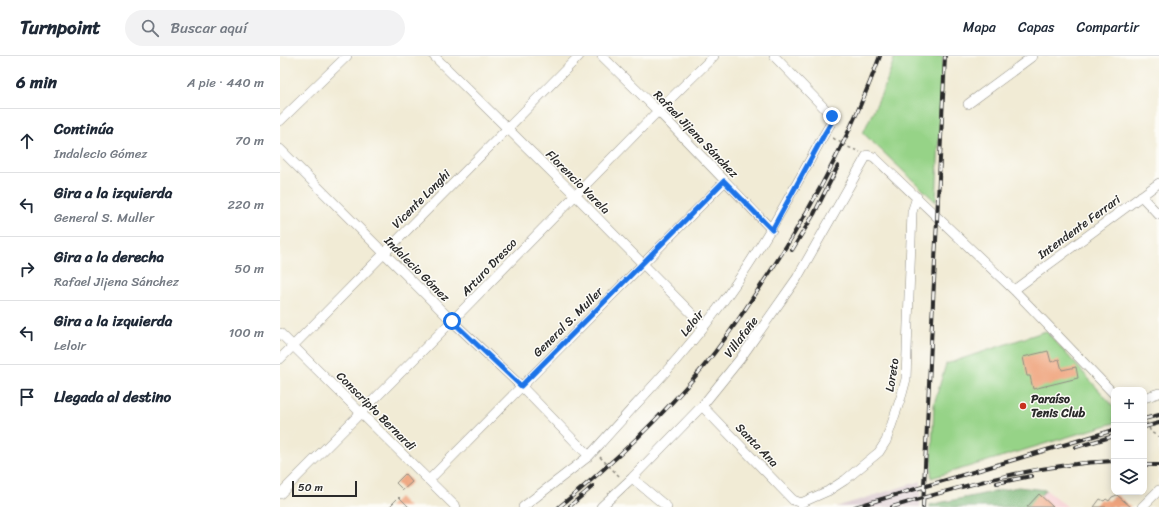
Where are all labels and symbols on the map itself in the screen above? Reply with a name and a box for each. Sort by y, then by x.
street label: Rafael Jijena Sánchez [648,85,744,183]
route end [823,107,841,125]
street label: Florencio Varela [540,144,616,220]
street label: Vicente Longhi [386,164,456,234]
street label: Intendente Ferrari [1032,189,1126,265]
street label: Indalecio Gómez [378,230,456,308]
street label: Arturo Dresco [455,233,523,302]
street label: General S. Muller [527,281,609,363]
street label: Leloir [674,304,710,341]
route start [443,312,461,330]
street label: Villafañe [718,312,764,362]
street label: Loreto [878,356,906,393]
street label: Conscripto Bernardi [331,366,422,457]
place label: Paraíso Tenis Club [1031,388,1086,424]
marker: Paraíso Tenis Club [1018,401,1028,411]
street label: Santa Ana [730,418,784,472]
scale bar [292,479,357,498]

